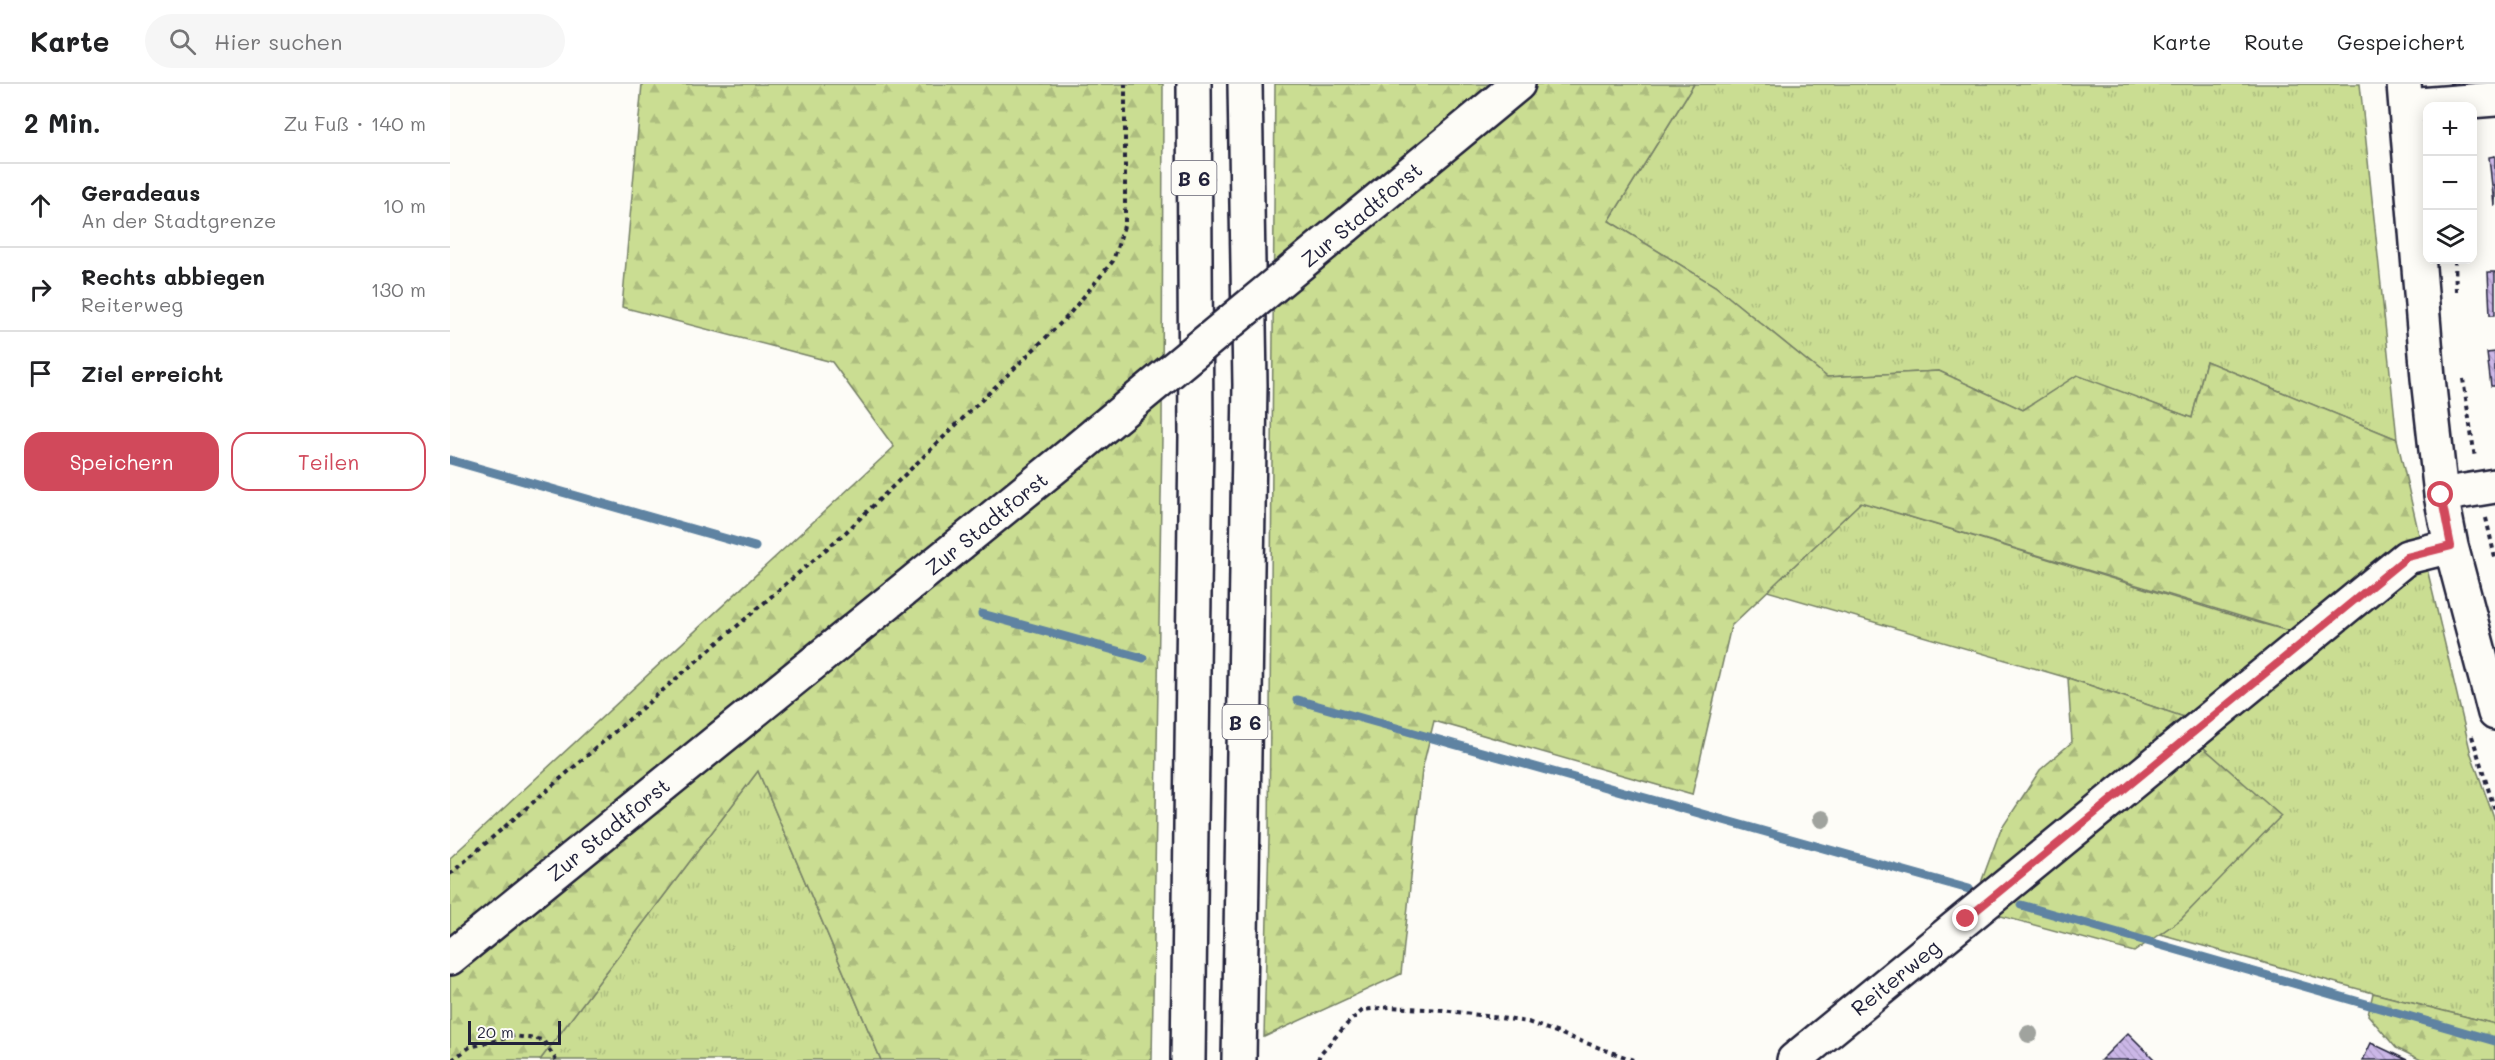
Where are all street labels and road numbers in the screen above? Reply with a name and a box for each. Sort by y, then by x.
street label: Zur Stadtforst [1295,155,1427,273]
road number: B 6 [1172,161,1216,195]
street label: Zur Stadtforst [919,465,1053,581]
road number: B 6 [1222,705,1268,739]
street label: Zur Stadtforst [541,771,675,887]
street label: Reiterweg [1845,933,1945,1021]

